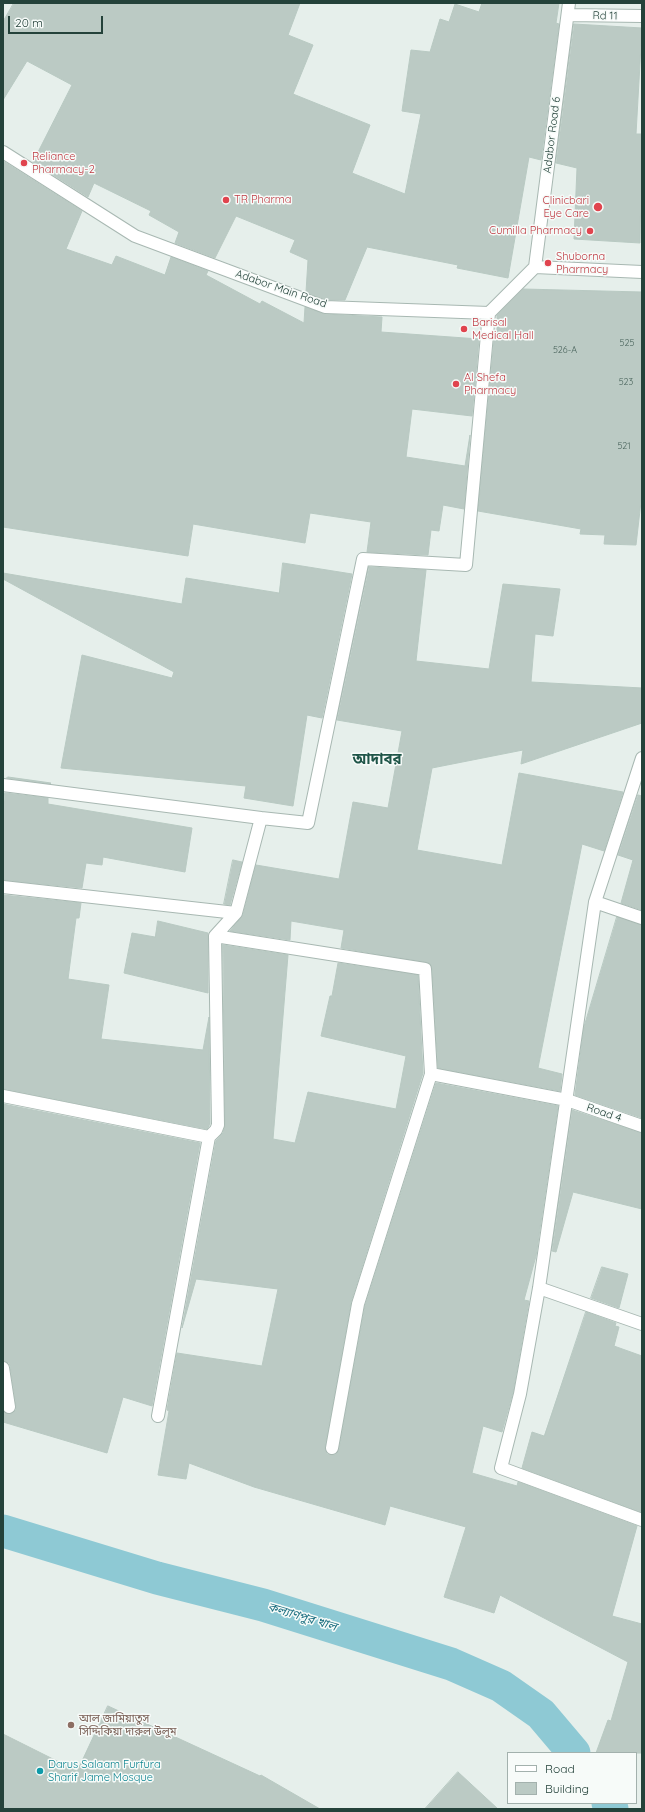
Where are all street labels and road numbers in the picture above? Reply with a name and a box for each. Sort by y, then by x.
street label: Rd 11 [592,9,618,23]
street label: Adabor Road 6 [541,96,563,174]
street label: Adabor Main Road [234,267,328,311]
street label: Road 4 [585,1101,623,1125]

